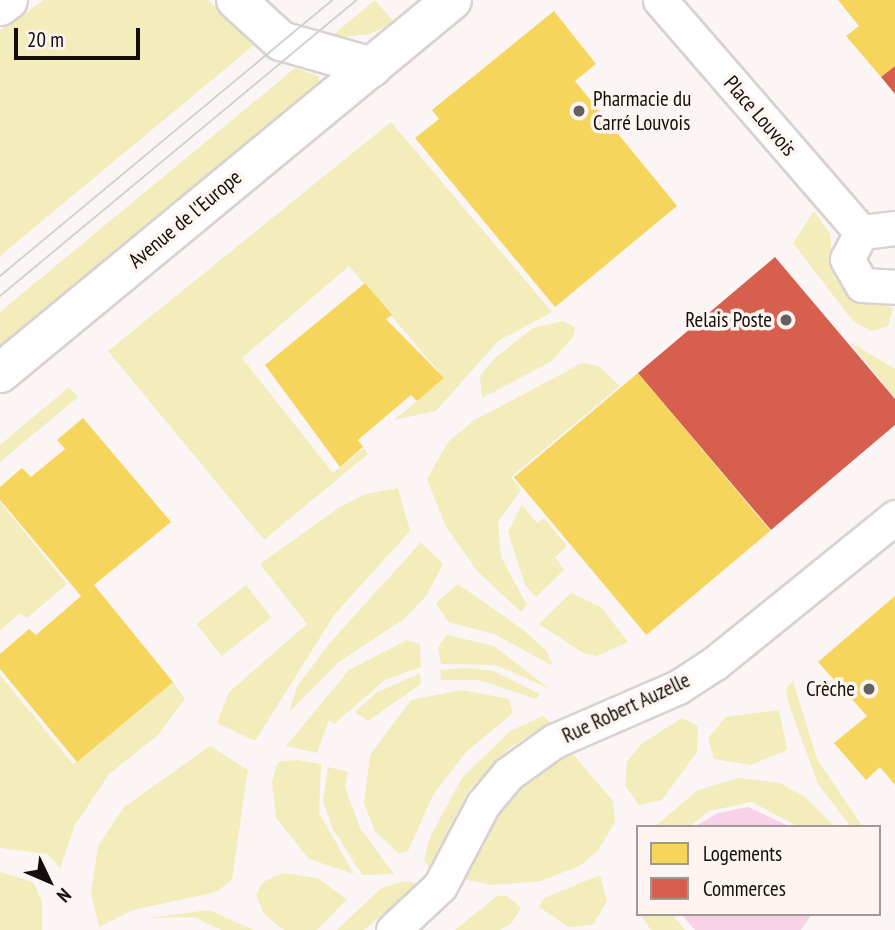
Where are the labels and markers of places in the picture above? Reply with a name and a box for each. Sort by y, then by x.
place label: Pharmacie du Carré Louvois [593,86,691,136]
marker: Pharmacie du Carré Louvois [571,103,587,119]
place label: Relais Poste [685,307,772,333]
marker: Relais Poste [778,312,794,328]
place label: Crèche [806,676,855,702]
marker: Crèche [861,681,877,697]

